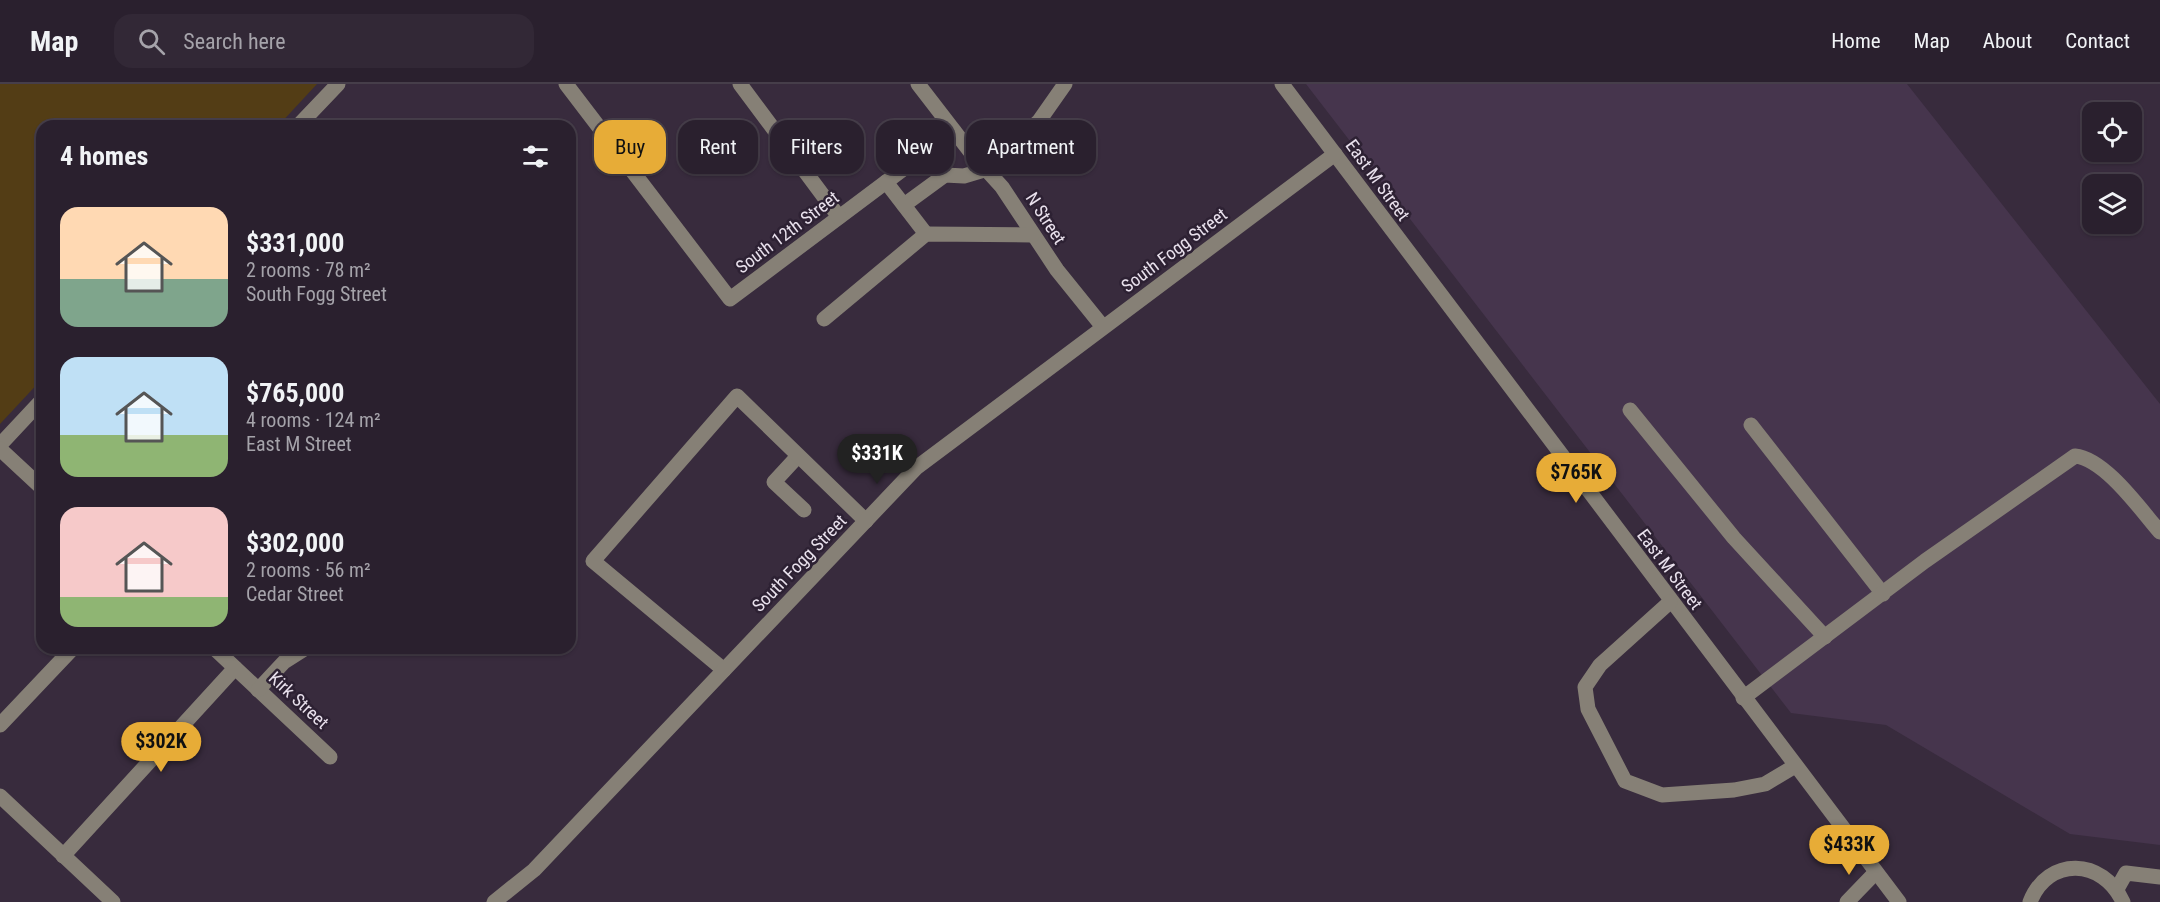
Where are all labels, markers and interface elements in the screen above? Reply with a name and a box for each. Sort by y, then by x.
search box [114,14,534,68]
text: Map [30,25,78,58]
icon: search [135,25,168,58]
text: Search here [183,29,286,54]
text: Home [1831,29,1881,53]
text: Map [1914,29,1950,53]
text: About [1983,29,2032,53]
text: Contact [2065,29,2130,53]
map controls [2082,102,2142,234]
button: locate [2082,102,2142,162]
chip: Buy [594,120,666,174]
chip: Rent [678,120,758,174]
chip: Filters [770,120,864,174]
chip: New [876,120,954,174]
chip: Apartment [966,120,1096,174]
street label: East M Street [1342,135,1414,225]
icon: filters [519,140,552,173]
text: 4 homes [60,141,148,171]
button: layers [2082,174,2142,234]
street label: South 12th Street [731,187,843,277]
street label: N Street [1022,188,1070,248]
street label: South Fogg Street [1117,203,1231,297]
text: $331,000 [246,228,344,258]
icon: home [108,231,180,303]
text: 2 rooms · 78 m² [246,258,371,282]
text: South Fogg Street [246,282,387,306]
text: $765,000 [246,378,344,408]
icon: home [108,381,180,453]
text: 4 rooms · 124 m² [246,408,381,432]
text: East M Street [246,432,352,456]
pin: $331K [835,434,919,485]
text: $331K [851,441,903,465]
pin: $765K [1534,453,1618,504]
text: $765K [1550,460,1602,484]
street label: South Fogg Street [747,510,851,616]
street label: East M Street [1633,525,1707,613]
text: $302,000 [246,528,344,558]
icon: home [108,531,180,603]
text: 2 rooms · 56 m² [246,558,371,582]
text: Cedar Street [246,582,344,606]
street label: Kirk Street [265,667,333,733]
pin: $302K [119,722,203,773]
text: $302K [135,729,187,753]
pin: $433K [1807,825,1891,876]
text: $433K [1823,832,1875,856]

